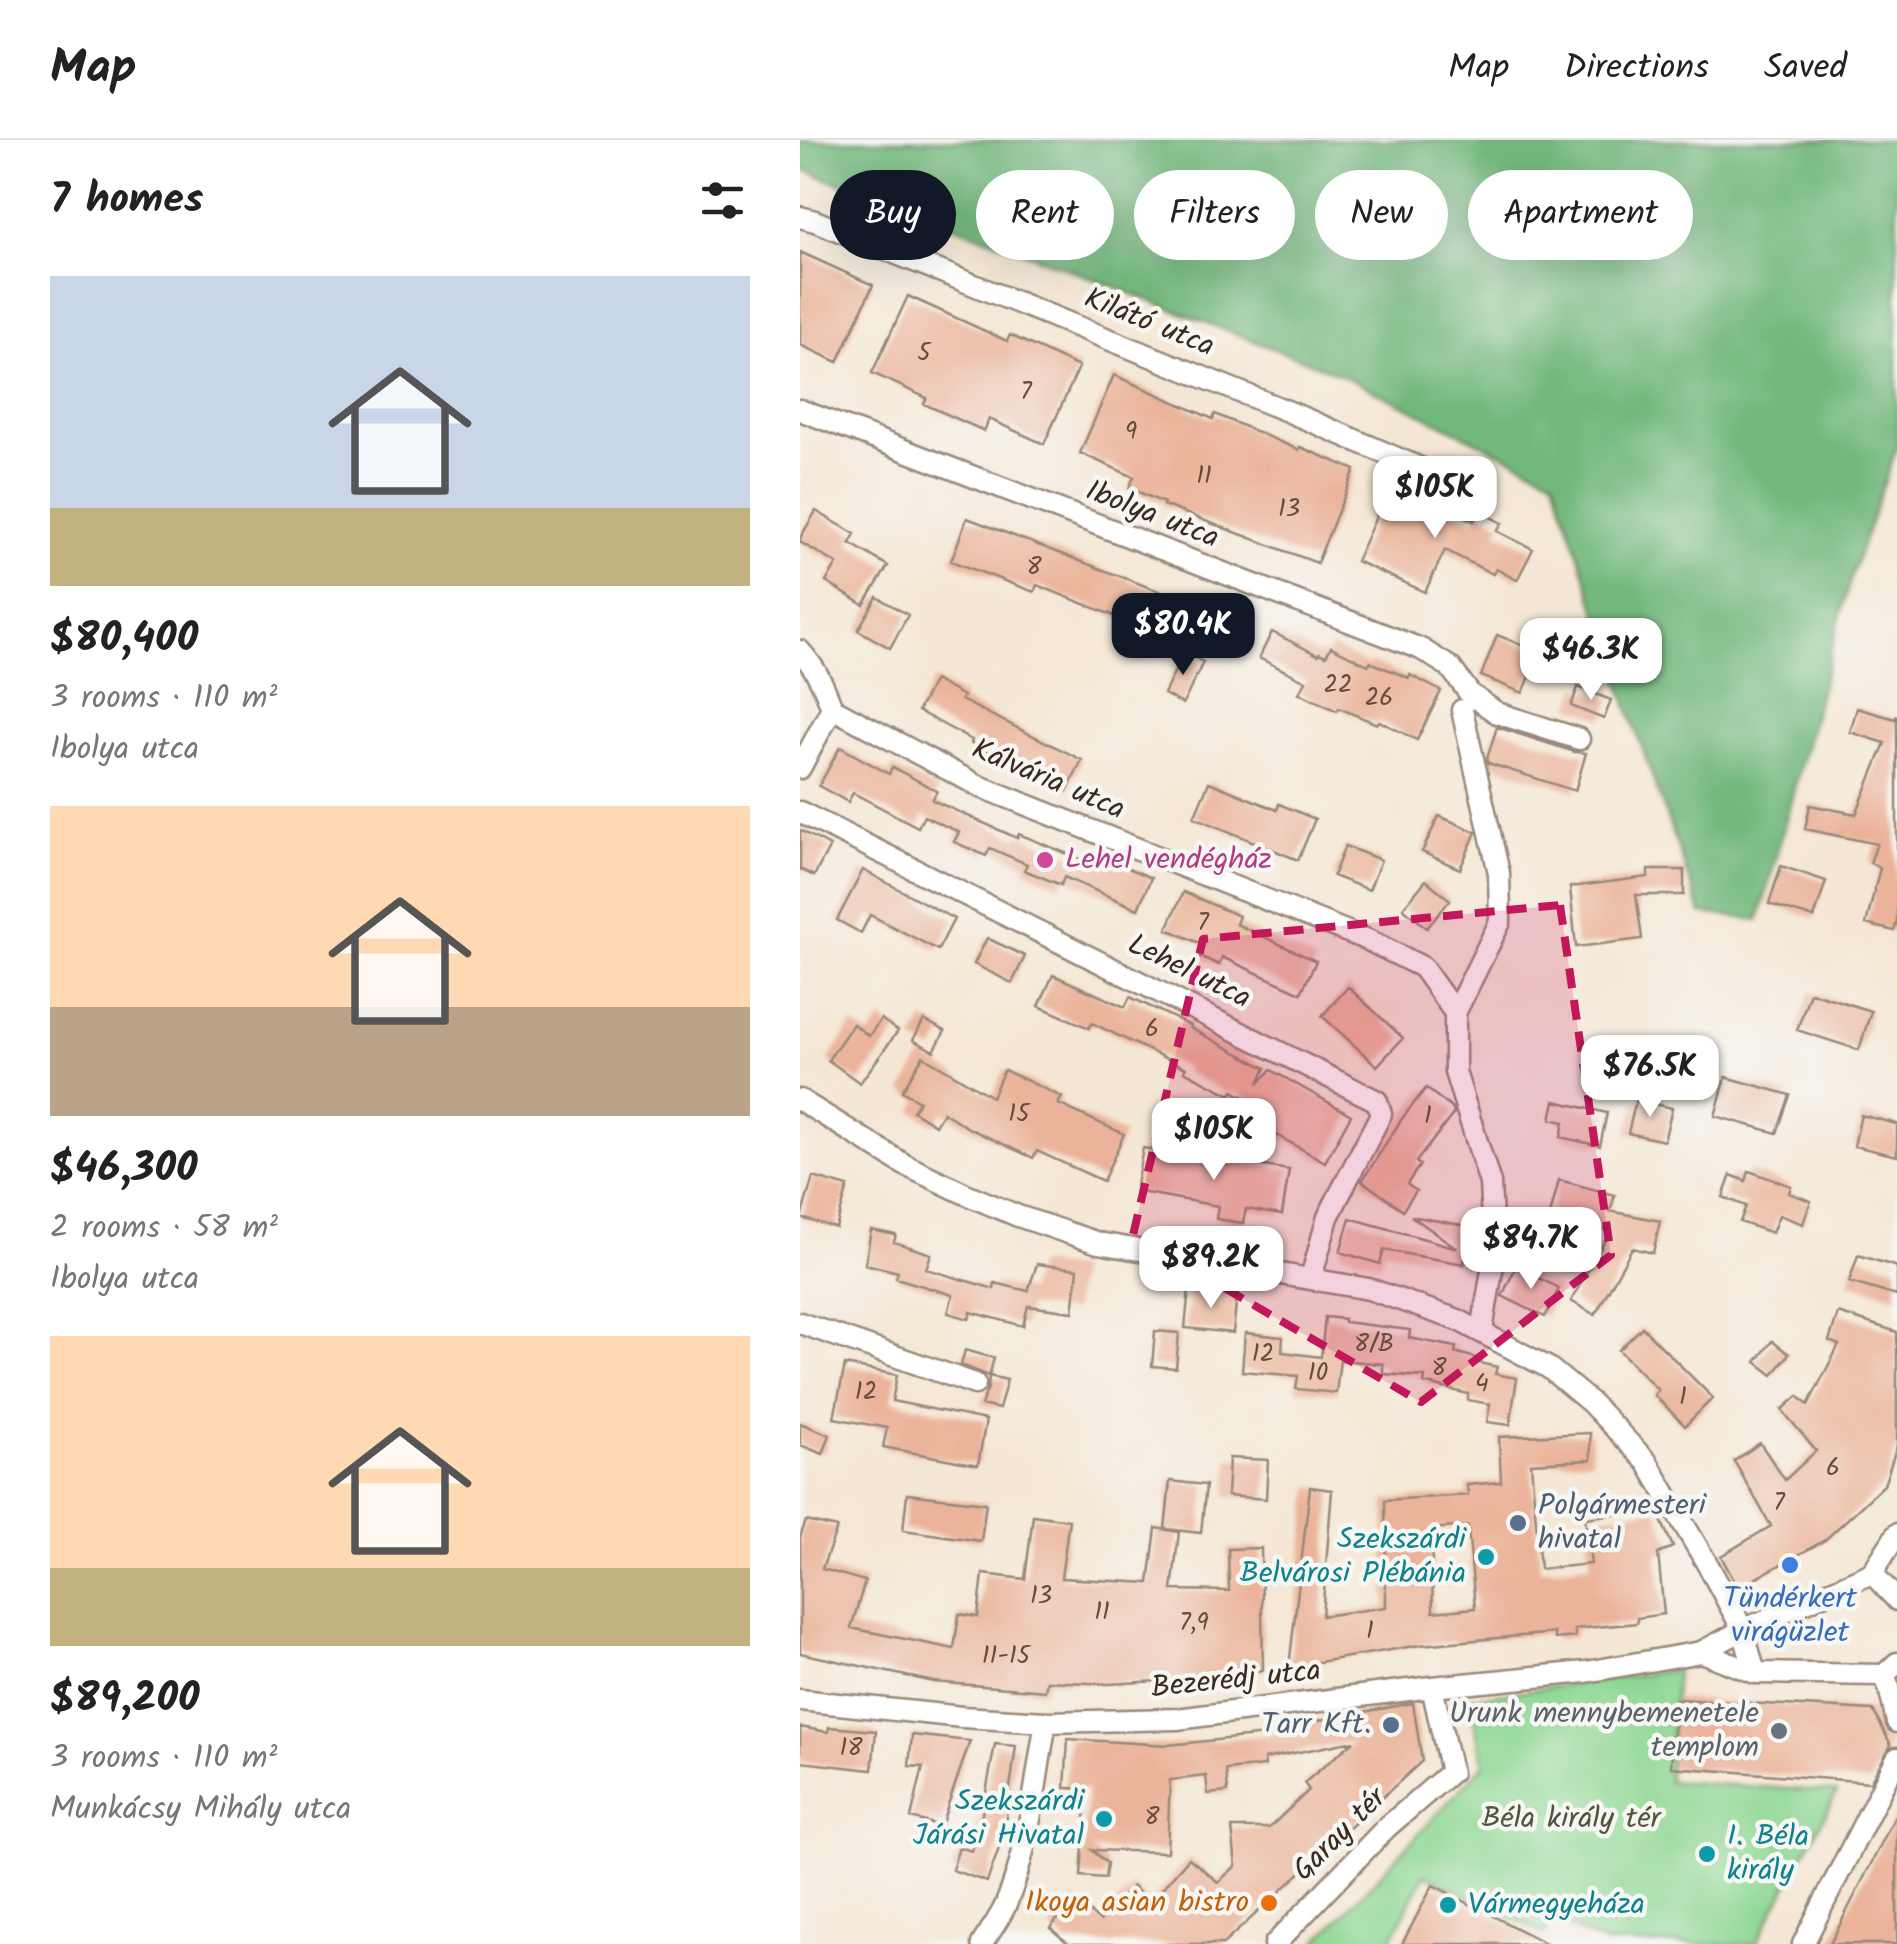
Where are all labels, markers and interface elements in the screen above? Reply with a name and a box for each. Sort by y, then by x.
text: Map [50,31,137,107]
text: Map [1448,41,1509,97]
text: Directions [1564,41,1709,97]
text: Saved [1764,41,1847,97]
text: 7 homes [50,167,203,234]
chip: Buy [830,170,956,260]
chip: Rent [976,170,1114,260]
chip: Filters [1134,170,1295,260]
chip: New [1315,170,1448,260]
chip: Apartment [1468,170,1693,260]
icon: filters [695,173,750,228]
street label: Kilátó utca [1076,275,1222,371]
house number: 5 [917,333,932,373]
icon: home [310,341,490,521]
house number: 7 [1020,372,1033,412]
house number: 9 [1125,412,1137,452]
house number: 11 [1196,456,1212,496]
pin: $105K [1365,456,1505,541]
text: $105K [1395,463,1475,514]
street label: Ibolya utca [1078,468,1226,562]
house number: 13 [1278,489,1300,529]
house number: 8 [1026,547,1042,587]
pin: $80.4K [1102,593,1264,678]
text: $80.4K [1134,600,1232,651]
text: $80,400 [50,606,198,673]
pin: $46.3K [1510,618,1672,703]
text: $46.3K [1542,625,1640,676]
house number: 22 [1323,665,1353,705]
text: 3 rooms · 110 m² [50,673,277,724]
house number: 26 [1365,678,1393,718]
text: Ibolya utca [50,724,199,775]
street label: Kálvária utca [964,726,1132,834]
place label: Lehel vendégház [1065,836,1272,884]
marker: Lehel vendégház [1034,849,1056,871]
icon: home [310,871,490,1051]
house number: 7 [1197,903,1210,943]
street label: Lehel utca [1119,921,1259,1023]
house number: 6 [1145,1009,1159,1049]
pin: $76.5K [1569,1035,1731,1120]
text: $76.5K [1603,1042,1697,1093]
house number: 15 [1008,1094,1031,1134]
house number: 1 [1424,1096,1432,1136]
pin: $105K [1144,1098,1284,1183]
text: $105K [1174,1105,1254,1156]
text: $46,300 [50,1136,198,1203]
text: 2 rooms · 58 m² [50,1203,278,1254]
pin: $84.7K [1450,1207,1612,1292]
text: $84.7K [1482,1214,1580,1265]
pin: $89.2K [1130,1226,1292,1311]
text: $89.2K [1161,1233,1261,1284]
text: Ibolya utca [50,1254,199,1305]
house number: 8/B [1354,1324,1394,1364]
house number: 12 [1252,1334,1274,1374]
house number: 8 [1431,1348,1447,1388]
house number: 10 [1308,1353,1328,1393]
house number: 4 [1475,1364,1489,1404]
house number: 12 [855,1372,877,1412]
house number: 1 [1679,1377,1687,1417]
icon: home [310,1401,490,1581]
house number: 6 [1826,1448,1840,1488]
place label: Polgármesteri hivatal [1538,1482,1708,1564]
house number: 7 [1773,1483,1786,1523]
marker: Polgármesteri hivatal [1507,1512,1529,1534]
place label: Szekszárdi Belvárosi Plébánia [1240,1516,1468,1598]
marker: Szekszárdi Belvárosi Plébánia [1475,1546,1497,1568]
marker: Tündérkert virágüzlet [1779,1554,1801,1576]
place label: Tündérkert virágüzlet [1723,1575,1857,1657]
house number: 13 [1030,1576,1052,1616]
house number: 11 [1094,1592,1110,1632]
house number: 7,9 [1179,1603,1209,1643]
house number: 1 [1366,1611,1374,1651]
house number: 11-15 [982,1636,1032,1676]
street label: Bezerédj utca [1149,1647,1323,1713]
text: $89,200 [50,1666,199,1733]
place label: Urunk mennybemenetele templom [1449,1690,1759,1772]
place label: Tarr Kft. [1261,1701,1371,1749]
marker: Tarr Kft. [1380,1714,1402,1736]
marker: Urunk mennybemenetele templom [1768,1720,1790,1742]
house number: 18 [840,1728,863,1768]
text: 3 rooms · 110 m² [50,1733,277,1784]
street label: Garay tér [1282,1775,1400,1893]
place label: Szekszárdi Járási Hivatal [913,1778,1086,1860]
text: Munkácsy Mihály utca [50,1784,351,1835]
park label: Béla király tér [1481,1795,1663,1843]
house number: 8 [1144,1797,1160,1837]
marker: Szekszárdi Járási Hivatal [1093,1808,1115,1830]
place label: I. Béla király [1727,1813,1809,1895]
marker: I. Béla király [1696,1843,1718,1865]
place label: Ikoya asian bistro [1025,1879,1249,1927]
place label: Vármegyeháza [1468,1881,1645,1929]
marker: Ikoya asian bistro [1258,1892,1280,1914]
marker: Vármegyeháza [1437,1894,1459,1916]

